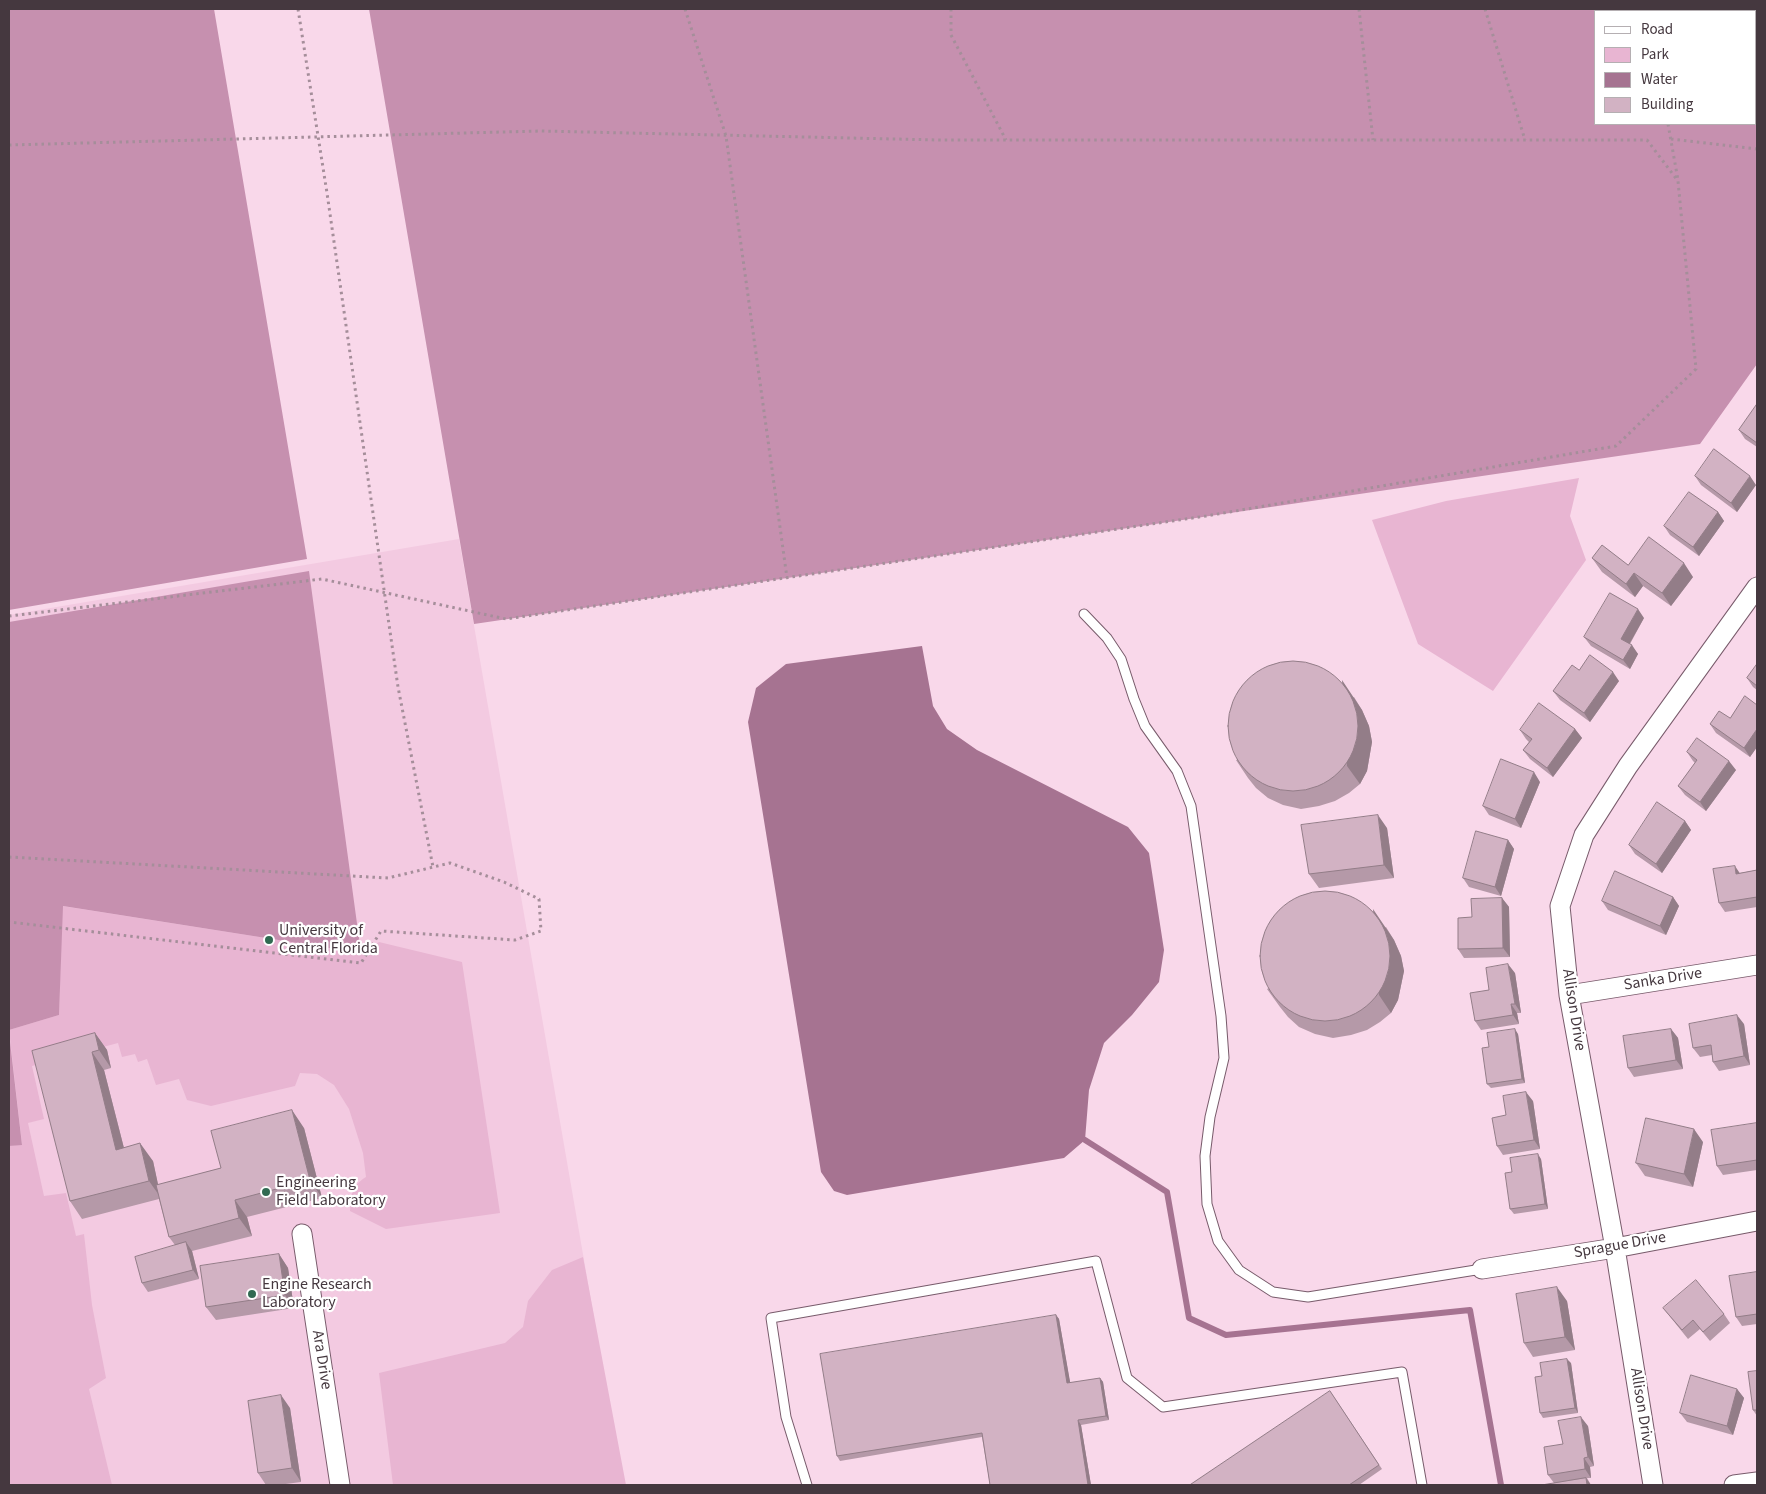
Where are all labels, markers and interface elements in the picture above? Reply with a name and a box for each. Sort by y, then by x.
legend [1594,10,1756,125]
text: Road [1641,19,1673,40]
text: Park [1641,44,1669,65]
text: Water [1641,69,1677,90]
text: Building [1641,94,1693,115]
place label: University of Central Florida [279,921,378,959]
marker: University of Central Florida [263,934,275,946]
street label: Sanka Drive [1622,964,1704,996]
street label: Allison Drive [1557,968,1589,1052]
place label: Engineering Field Laboratory [276,1173,386,1211]
marker: Engineering Field Laboratory [260,1186,272,1198]
street label: Sprague Drive [1572,1228,1668,1264]
place label: Engine Research Laboratory [262,1275,372,1313]
marker: Engine Research Laboratory [246,1288,258,1300]
street label: Ara Drive [307,1329,335,1391]
street label: Allison Drive [1625,1367,1657,1451]

